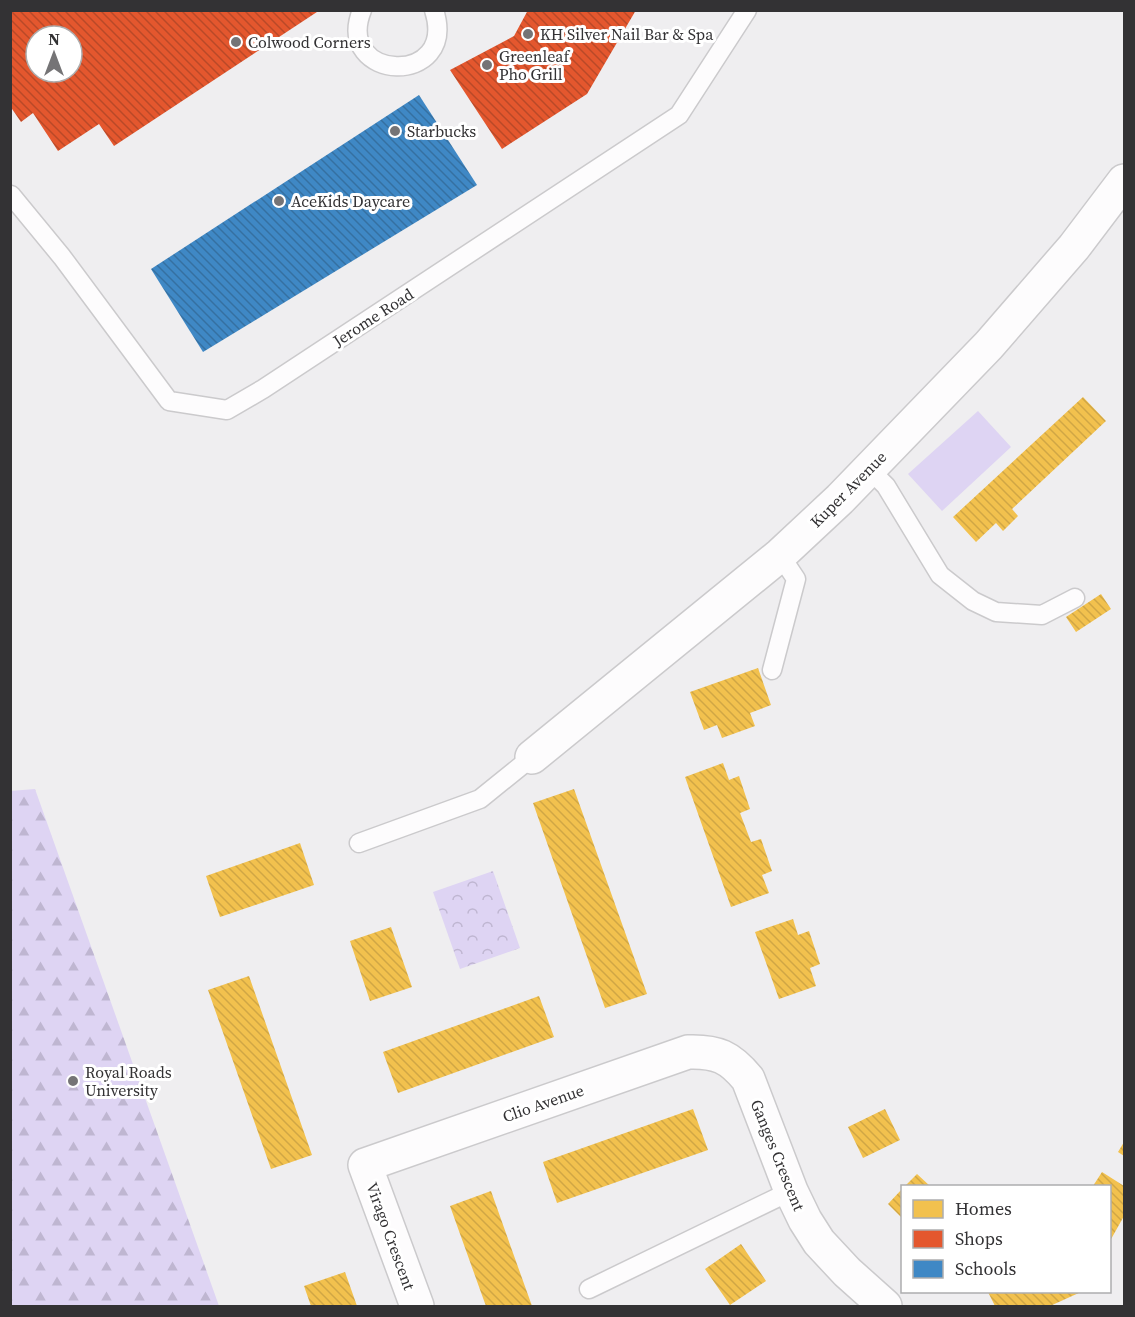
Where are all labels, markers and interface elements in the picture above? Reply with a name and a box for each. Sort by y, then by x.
place label: KH Silver Nail Bar & Spa [540,23,714,45]
north arrow [24,24,84,84]
marker: KH Silver Nail Bar & Spa [521,27,535,41]
text: N [48,28,60,50]
place label: Colwood Corners [248,31,371,53]
marker: Colwood Corners [229,35,243,49]
place label: Greenleaf Pho Grill [499,45,570,85]
marker: Greenleaf Pho Grill [480,58,494,72]
place label: Starbucks [407,120,476,142]
marker: Starbucks [388,124,402,138]
place label: AceKids Daycare [291,190,410,212]
marker: AceKids Daycare [272,194,286,208]
street label: Jerome Road [328,283,417,352]
street label: Kuper Avenue [805,446,891,532]
place label: Royal Roads University [85,1061,172,1101]
marker: Royal Roads University [66,1074,80,1088]
street label: Clio Avenue [499,1079,587,1127]
street label: Ganges Crescent [746,1096,811,1215]
street label: Virago Crescent [361,1179,421,1294]
legend [901,1185,1111,1293]
text: Homes [955,1196,1012,1221]
text: Shops [955,1226,1003,1251]
text: Schools [955,1256,1017,1281]

